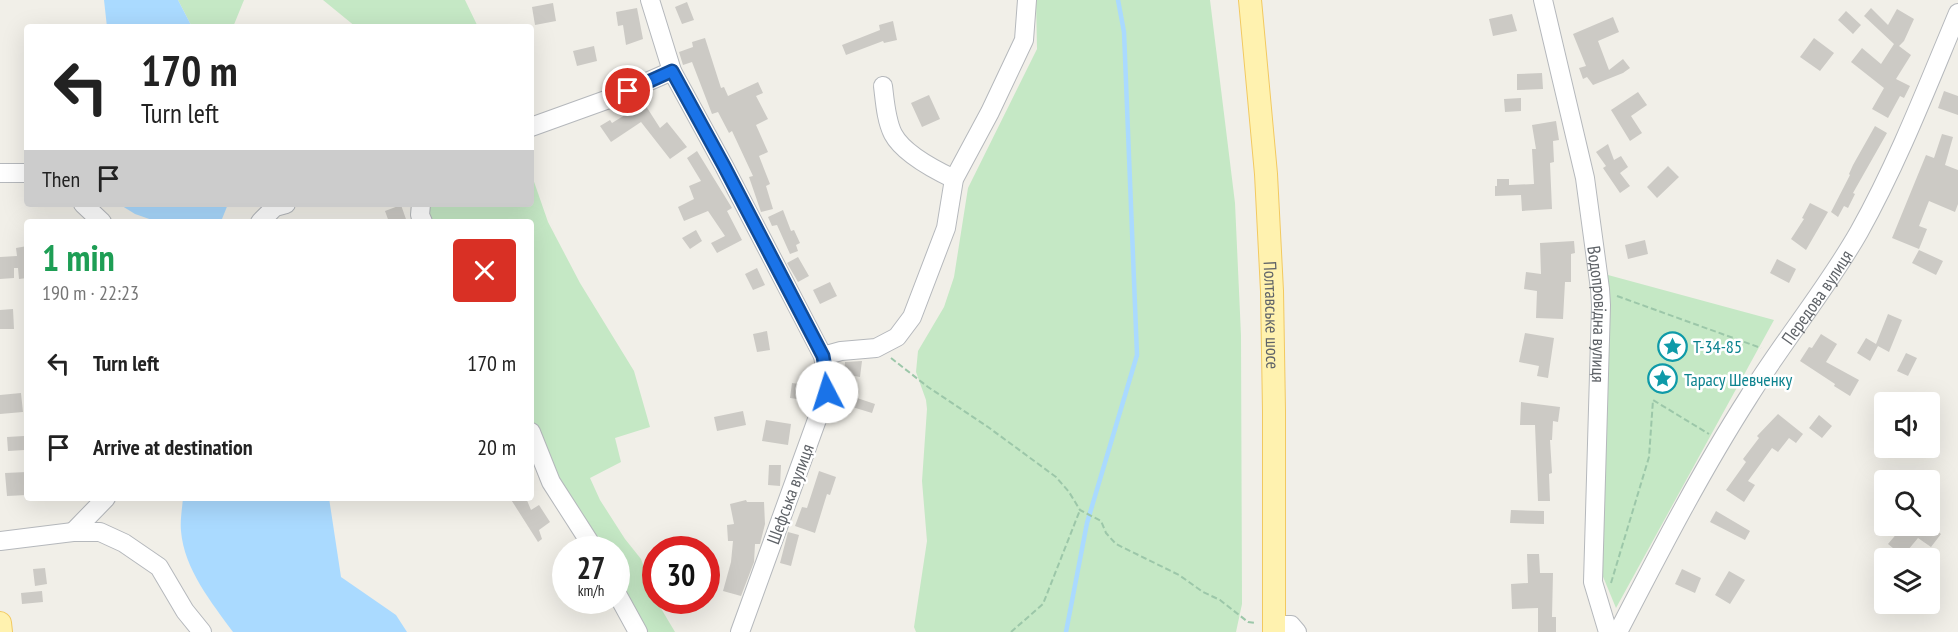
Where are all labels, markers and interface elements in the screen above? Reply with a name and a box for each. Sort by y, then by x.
text: 170 m [141,43,238,98]
icon: left [42,48,120,126]
pin [602,65,653,116]
icon: arrive [611,74,644,107]
text: Turn left [141,96,219,130]
icon: arrive [92,162,125,195]
text: Then [42,165,80,193]
text: 1 min [42,234,115,281]
button: close [453,239,516,302]
street label: Водопровідна вулиця [1583,244,1613,383]
street label: Передова вулиця [1776,245,1857,349]
street label: Полтавське шосе [1259,260,1285,369]
text: 190 m · 22:23 [42,280,139,306]
place icon: Т-34-85 [1656,330,1688,362]
place label: Т-34-85 [1693,335,1742,358]
icon: left [42,347,75,380]
text: Turn left [93,349,159,377]
text: 170 m [467,349,516,377]
position arrow [795,360,859,424]
place icon: Тарасу Шевченку [1647,363,1679,395]
place label: Тарасу Шевченку [1684,368,1793,391]
map controls [1874,392,1940,614]
button: sound [1874,392,1940,458]
icon: arrive [42,431,75,464]
text: Arrive at destination [93,433,253,461]
text: 20 m [477,433,516,461]
street label: Шефська вулиця [761,441,819,547]
button: search [1874,470,1940,536]
speed limit sign: 30 [642,536,720,614]
text: 27 [577,548,605,587]
button: layers [1874,548,1940,614]
text: km/h [578,581,604,600]

